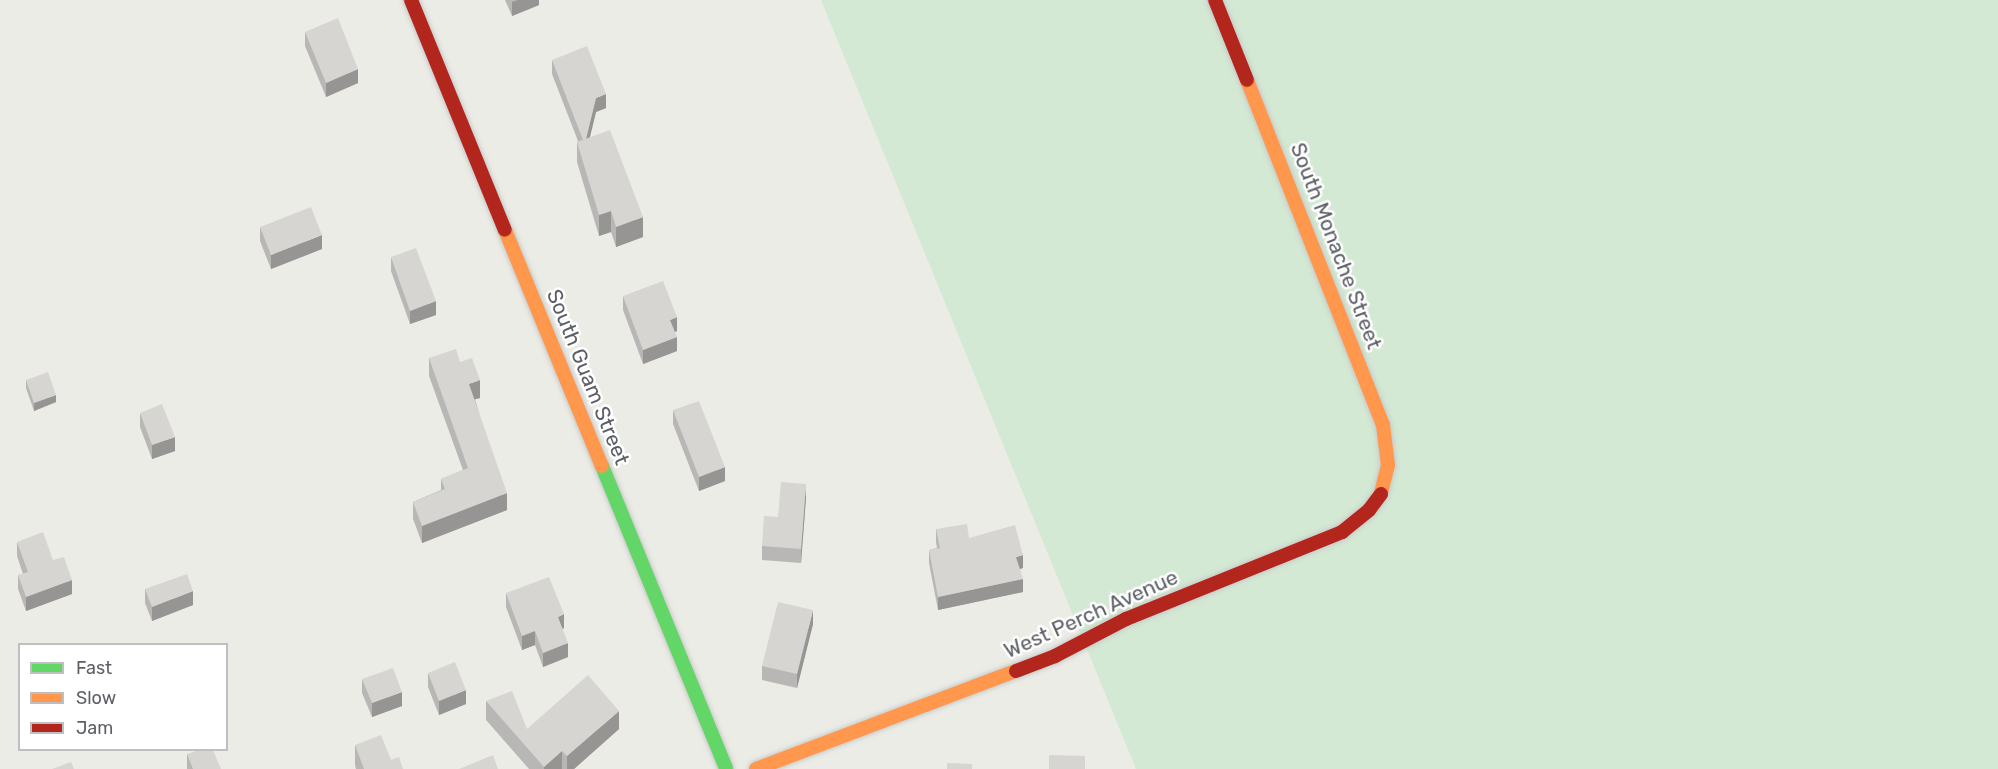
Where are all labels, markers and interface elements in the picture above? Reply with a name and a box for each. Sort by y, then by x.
street label: South Monache Street [1285,139,1387,353]
street label: South Guam Street [541,286,635,468]
street label: West Perch Avenue [1000,564,1182,664]
legend [18,643,228,751]
text: Fast [76,657,112,679]
text: Slow [76,687,116,709]
text: Jam [76,717,113,739]

